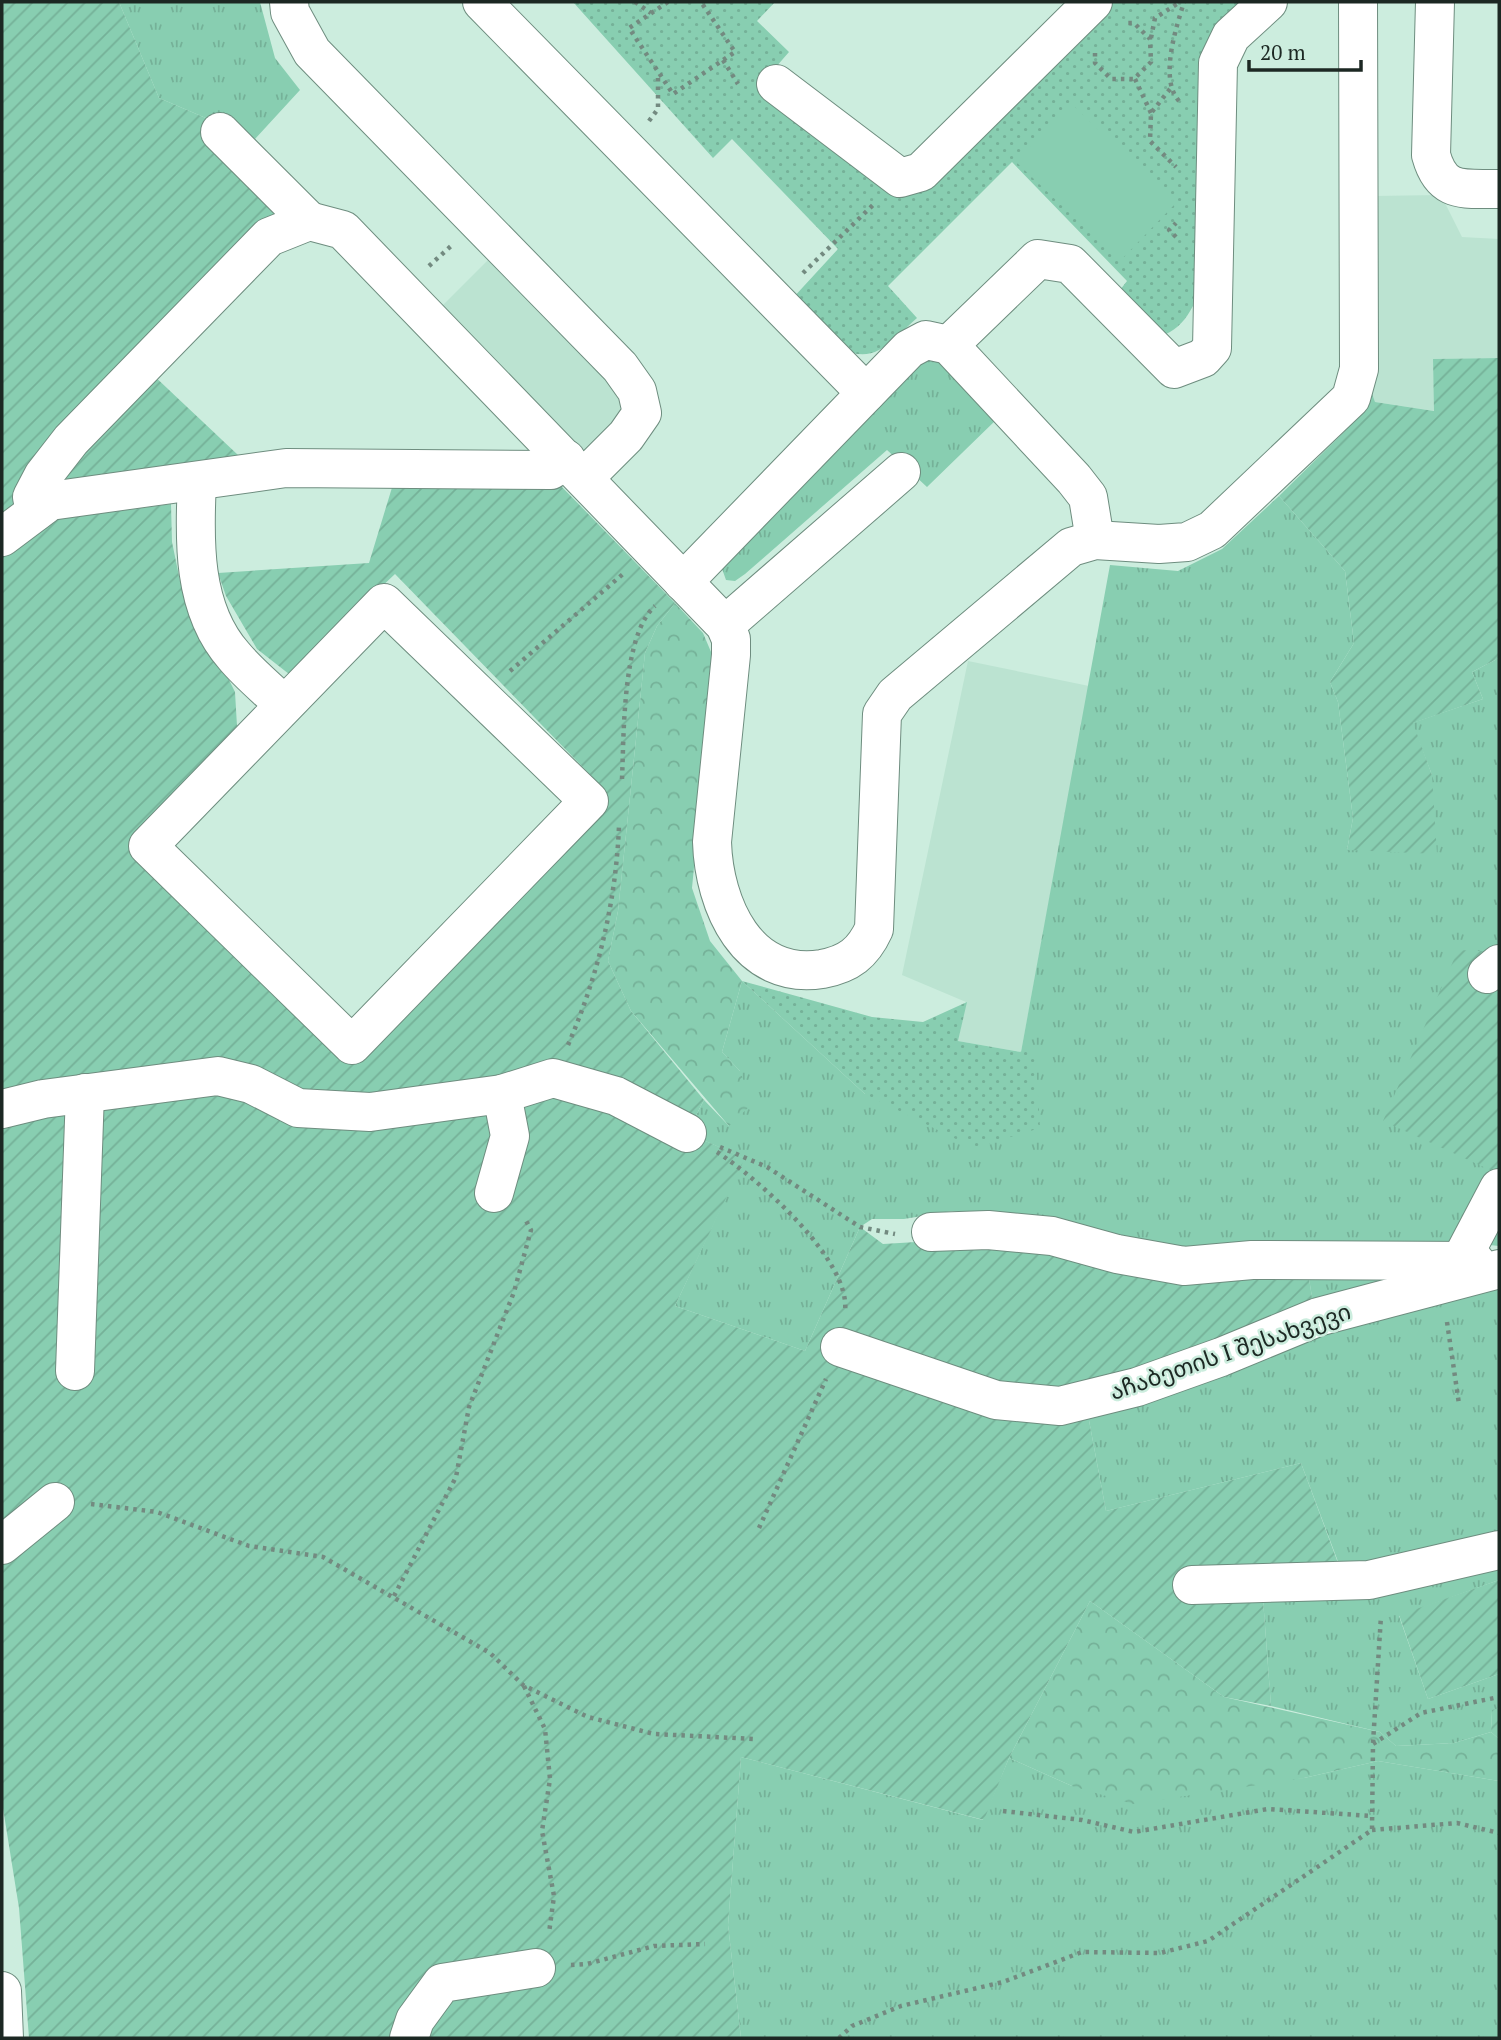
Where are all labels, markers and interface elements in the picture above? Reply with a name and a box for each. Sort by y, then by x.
scale bar [1249,28,1361,72]
text: 20 m [1260,38,1306,66]
street label: აჩაბეთის I შესახვევი [1105,1295,1355,1407]

